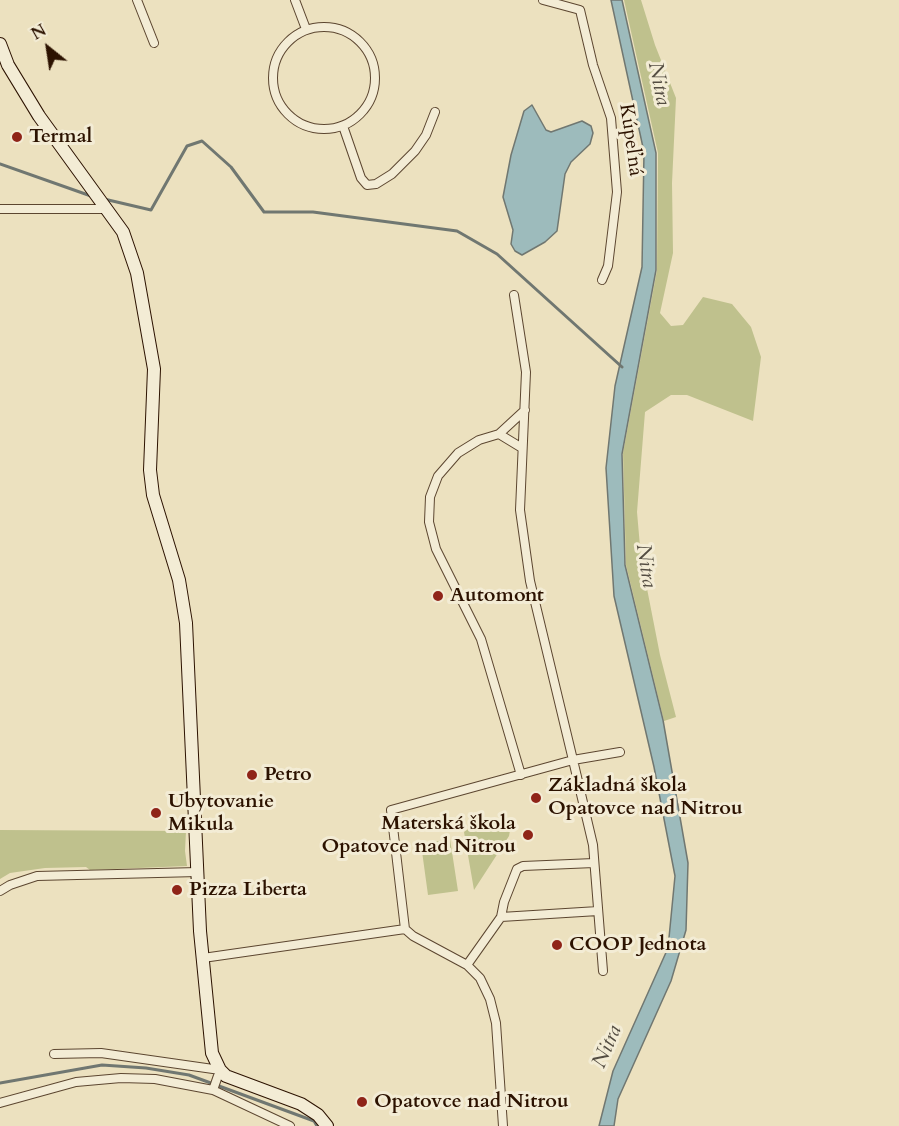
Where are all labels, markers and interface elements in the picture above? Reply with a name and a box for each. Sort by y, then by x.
north arrow [18,18,78,78]
text: N [27,19,51,45]
water label: Nitra [641,60,675,108]
street label: Kúpeľná [613,102,647,178]
place label: Termal [29,125,92,149]
marker: Termal [10,130,24,144]
water label: Nitra [629,542,661,590]
place label: Automont [450,584,544,608]
marker: Automont [431,589,445,603]
place label: Petro [264,763,312,787]
marker: Petro [245,768,259,782]
place label: Základná škola Opatovce nad Nitrou [548,774,743,821]
place label: Ubytovanie Mikula [168,790,274,837]
marker: Základná škola Opatovce nad Nitrou [529,791,543,805]
marker: Ubytovanie Mikula [149,806,163,820]
place label: Materská škola Opatovce nad Nitrou [321,812,516,859]
marker: Materská škola Opatovce nad Nitrou [521,828,535,842]
place label: Pizza Liberta [189,878,307,902]
marker: Pizza Liberta [170,883,184,897]
place label: COOP Jednota [569,933,706,957]
marker: COOP Jednota [550,938,564,952]
water label: Nitra [588,1022,628,1072]
place label: Opatovce nad Nitrou [374,1090,569,1114]
marker: Opatovce nad Nitrou [355,1095,369,1109]

